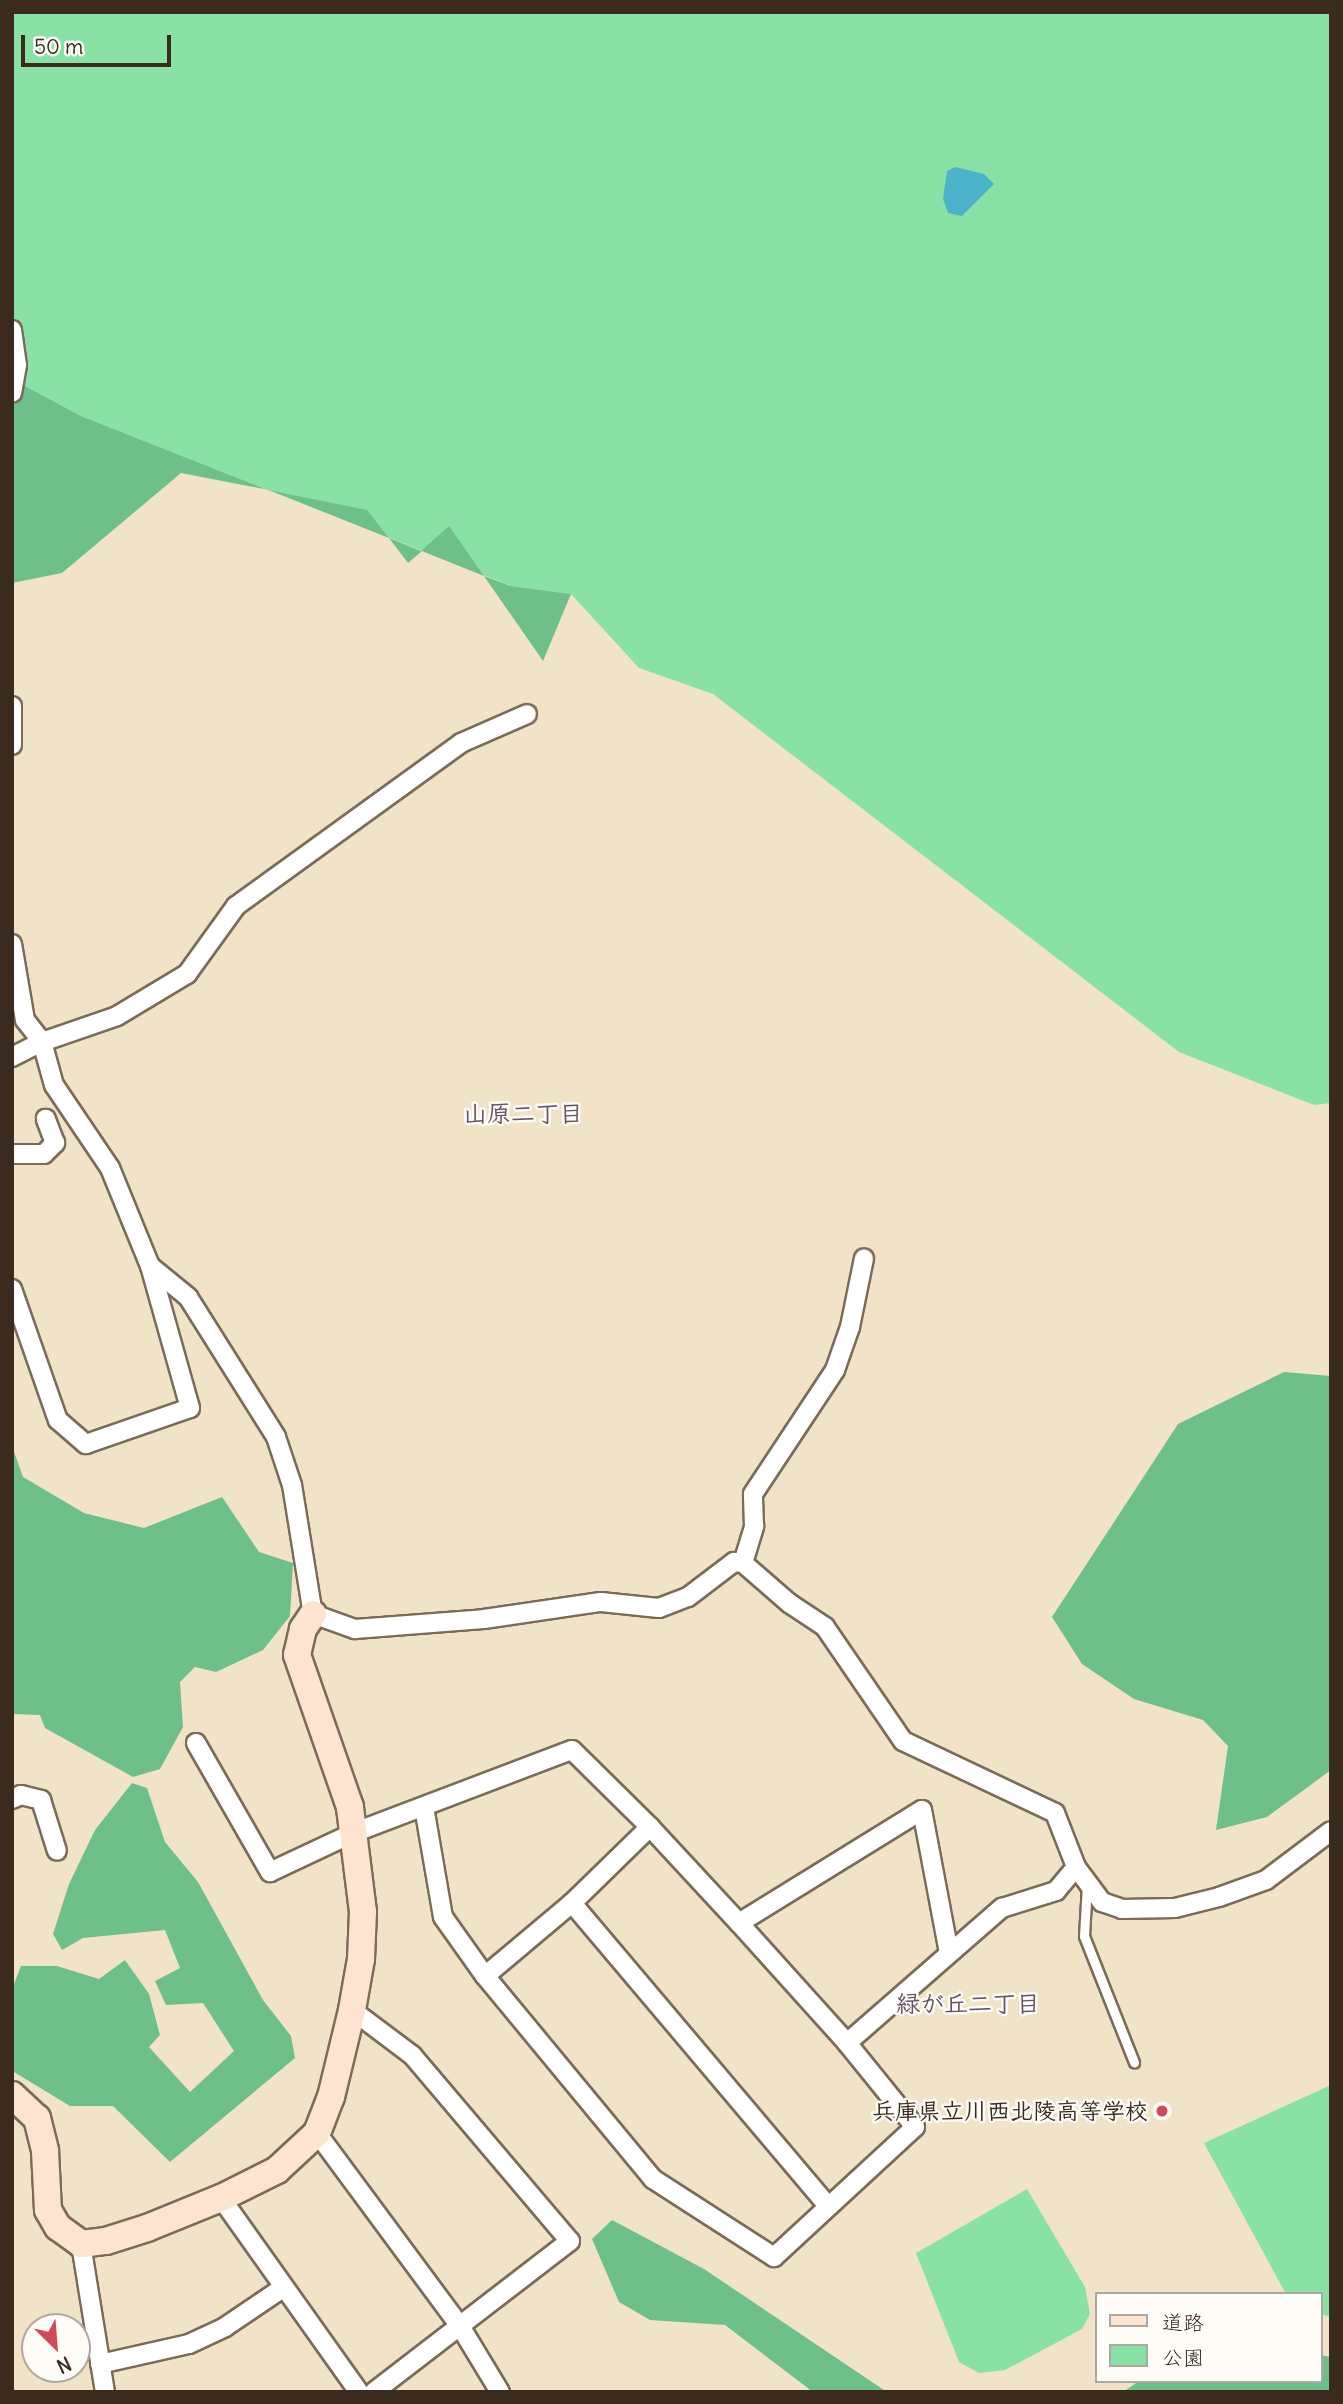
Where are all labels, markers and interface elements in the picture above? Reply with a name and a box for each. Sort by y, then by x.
scale bar [24,21,175,65]
text: 50 m [34,33,83,60]
district label: 山原二丁目 [463,1100,583,1128]
district label: 緑が丘二丁目 [896,1990,1040,2018]
place label: 兵庫県立川西北陵高等学校 [872,2097,1148,2125]
marker: 兵庫県立川西北陵高等学校 [1154,2103,1170,2119]
legend [1094,2292,1322,2383]
text: 道路 [1162,2309,1204,2336]
north arrow [21,2313,91,2383]
text: 公園 [1162,2344,1204,2371]
text: N [53,2352,75,2379]

